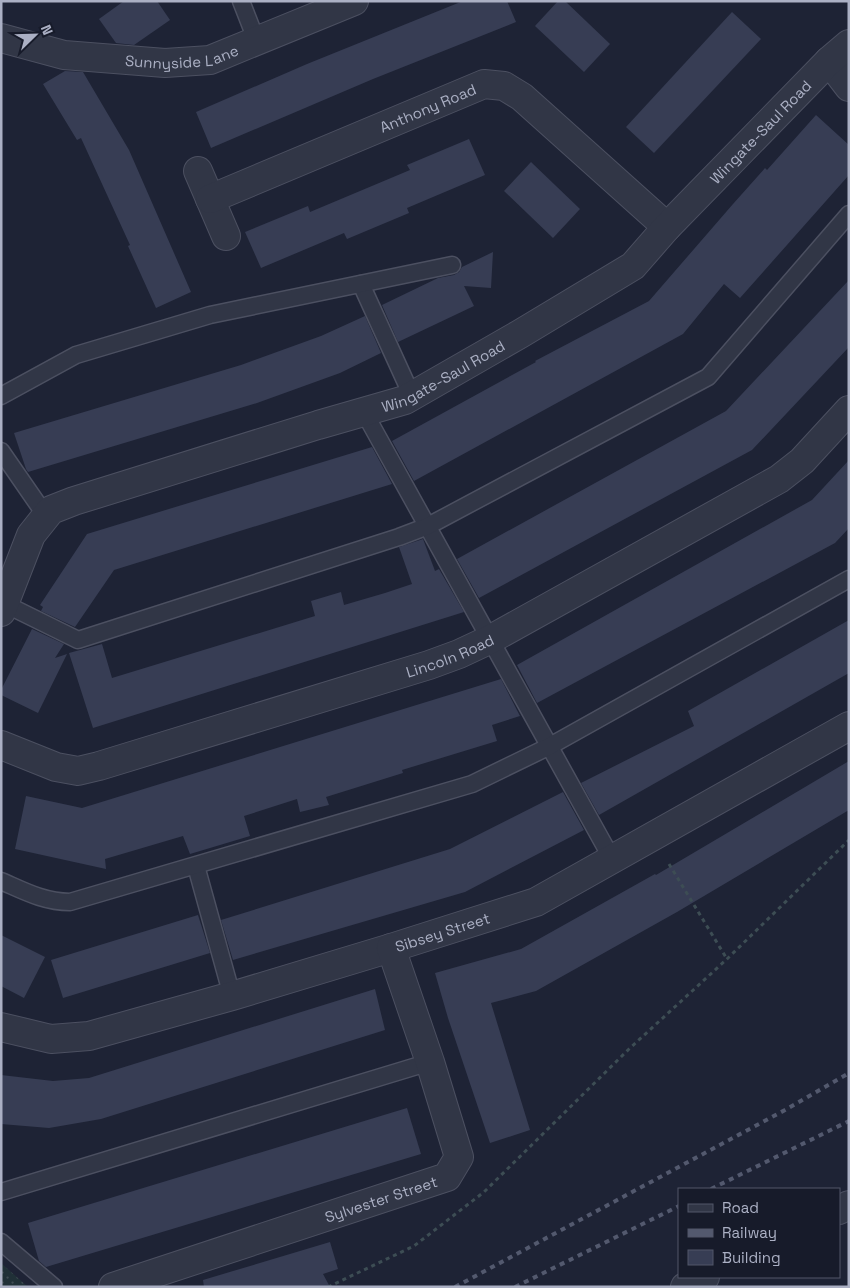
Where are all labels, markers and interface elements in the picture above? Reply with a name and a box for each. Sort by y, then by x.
north arrow [10,10,60,60]
text: N [37,22,57,38]
street label: Sunnyside Lane [124,40,241,73]
street label: Wingate-Saul Road [705,76,815,187]
street label: Anthony Road [377,79,479,136]
street label: Wingate-Saul Road [379,335,508,416]
street label: Lincoln Road [403,630,497,681]
street label: Sibsey Street [393,908,492,956]
street label: Sylvester Street [322,1171,440,1226]
legend [678,1188,840,1278]
text: Road [722,1198,759,1217]
text: Railway [722,1223,777,1242]
text: Building [722,1248,781,1267]

